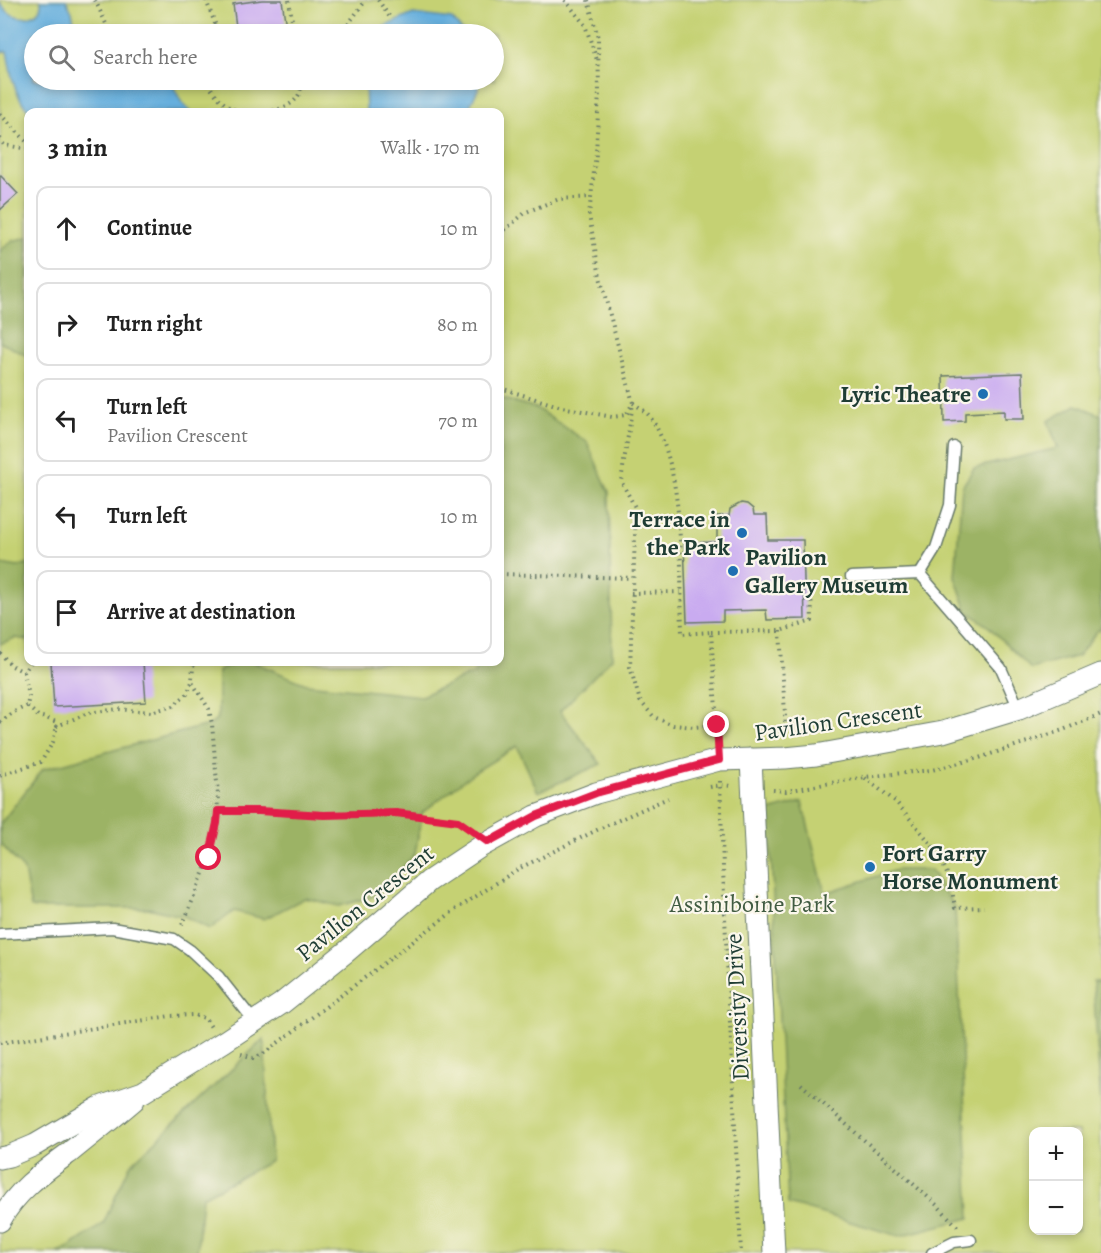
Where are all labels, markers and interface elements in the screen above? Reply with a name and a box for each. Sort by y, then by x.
search box [24,24,504,90]
icon: search [45,41,78,74]
text: Search here [93,42,198,72]
text: 3 min [48,130,108,165]
text: Walk · 170 m [380,134,480,161]
icon: ahead [50,212,83,245]
text: Continue [107,213,192,243]
text: 10 m [440,215,478,242]
icon: right [50,308,83,341]
text: Turn right [107,309,203,339]
text: 80 m [437,311,478,338]
place label: Lyric Theatre [840,378,971,410]
marker: Lyric Theatre [976,387,990,401]
text: Turn left [107,392,187,422]
icon: left [50,404,83,437]
text: 70 m [438,407,478,434]
text: Pavilion Crescent [107,422,248,449]
icon: left [50,500,83,533]
text: Turn left [107,501,187,531]
text: 10 m [440,503,478,530]
place label: Terrace in the Park [630,503,731,563]
marker: Terrace in the Park [735,526,749,540]
place label: Pavilion Gallery Museum [745,541,908,601]
marker: Pavilion Gallery Museum [726,564,740,578]
icon: arrive [50,596,83,629]
text: Arrive at destination [107,597,296,627]
street label: Pavilion Crescent [752,693,924,749]
route end [703,711,729,737]
street label: Pavilion Crescent [289,837,441,969]
place label: Fort Garry Horse Monument [882,837,1058,897]
route start [195,844,221,870]
marker: Fort Garry Horse Monument [863,860,877,874]
park label: Assiniboine Park [669,888,834,920]
street label: Diversity Drive [717,932,757,1082]
map controls [1029,1127,1083,1235]
button: + [1029,1127,1083,1181]
button: − [1029,1181,1083,1235]

